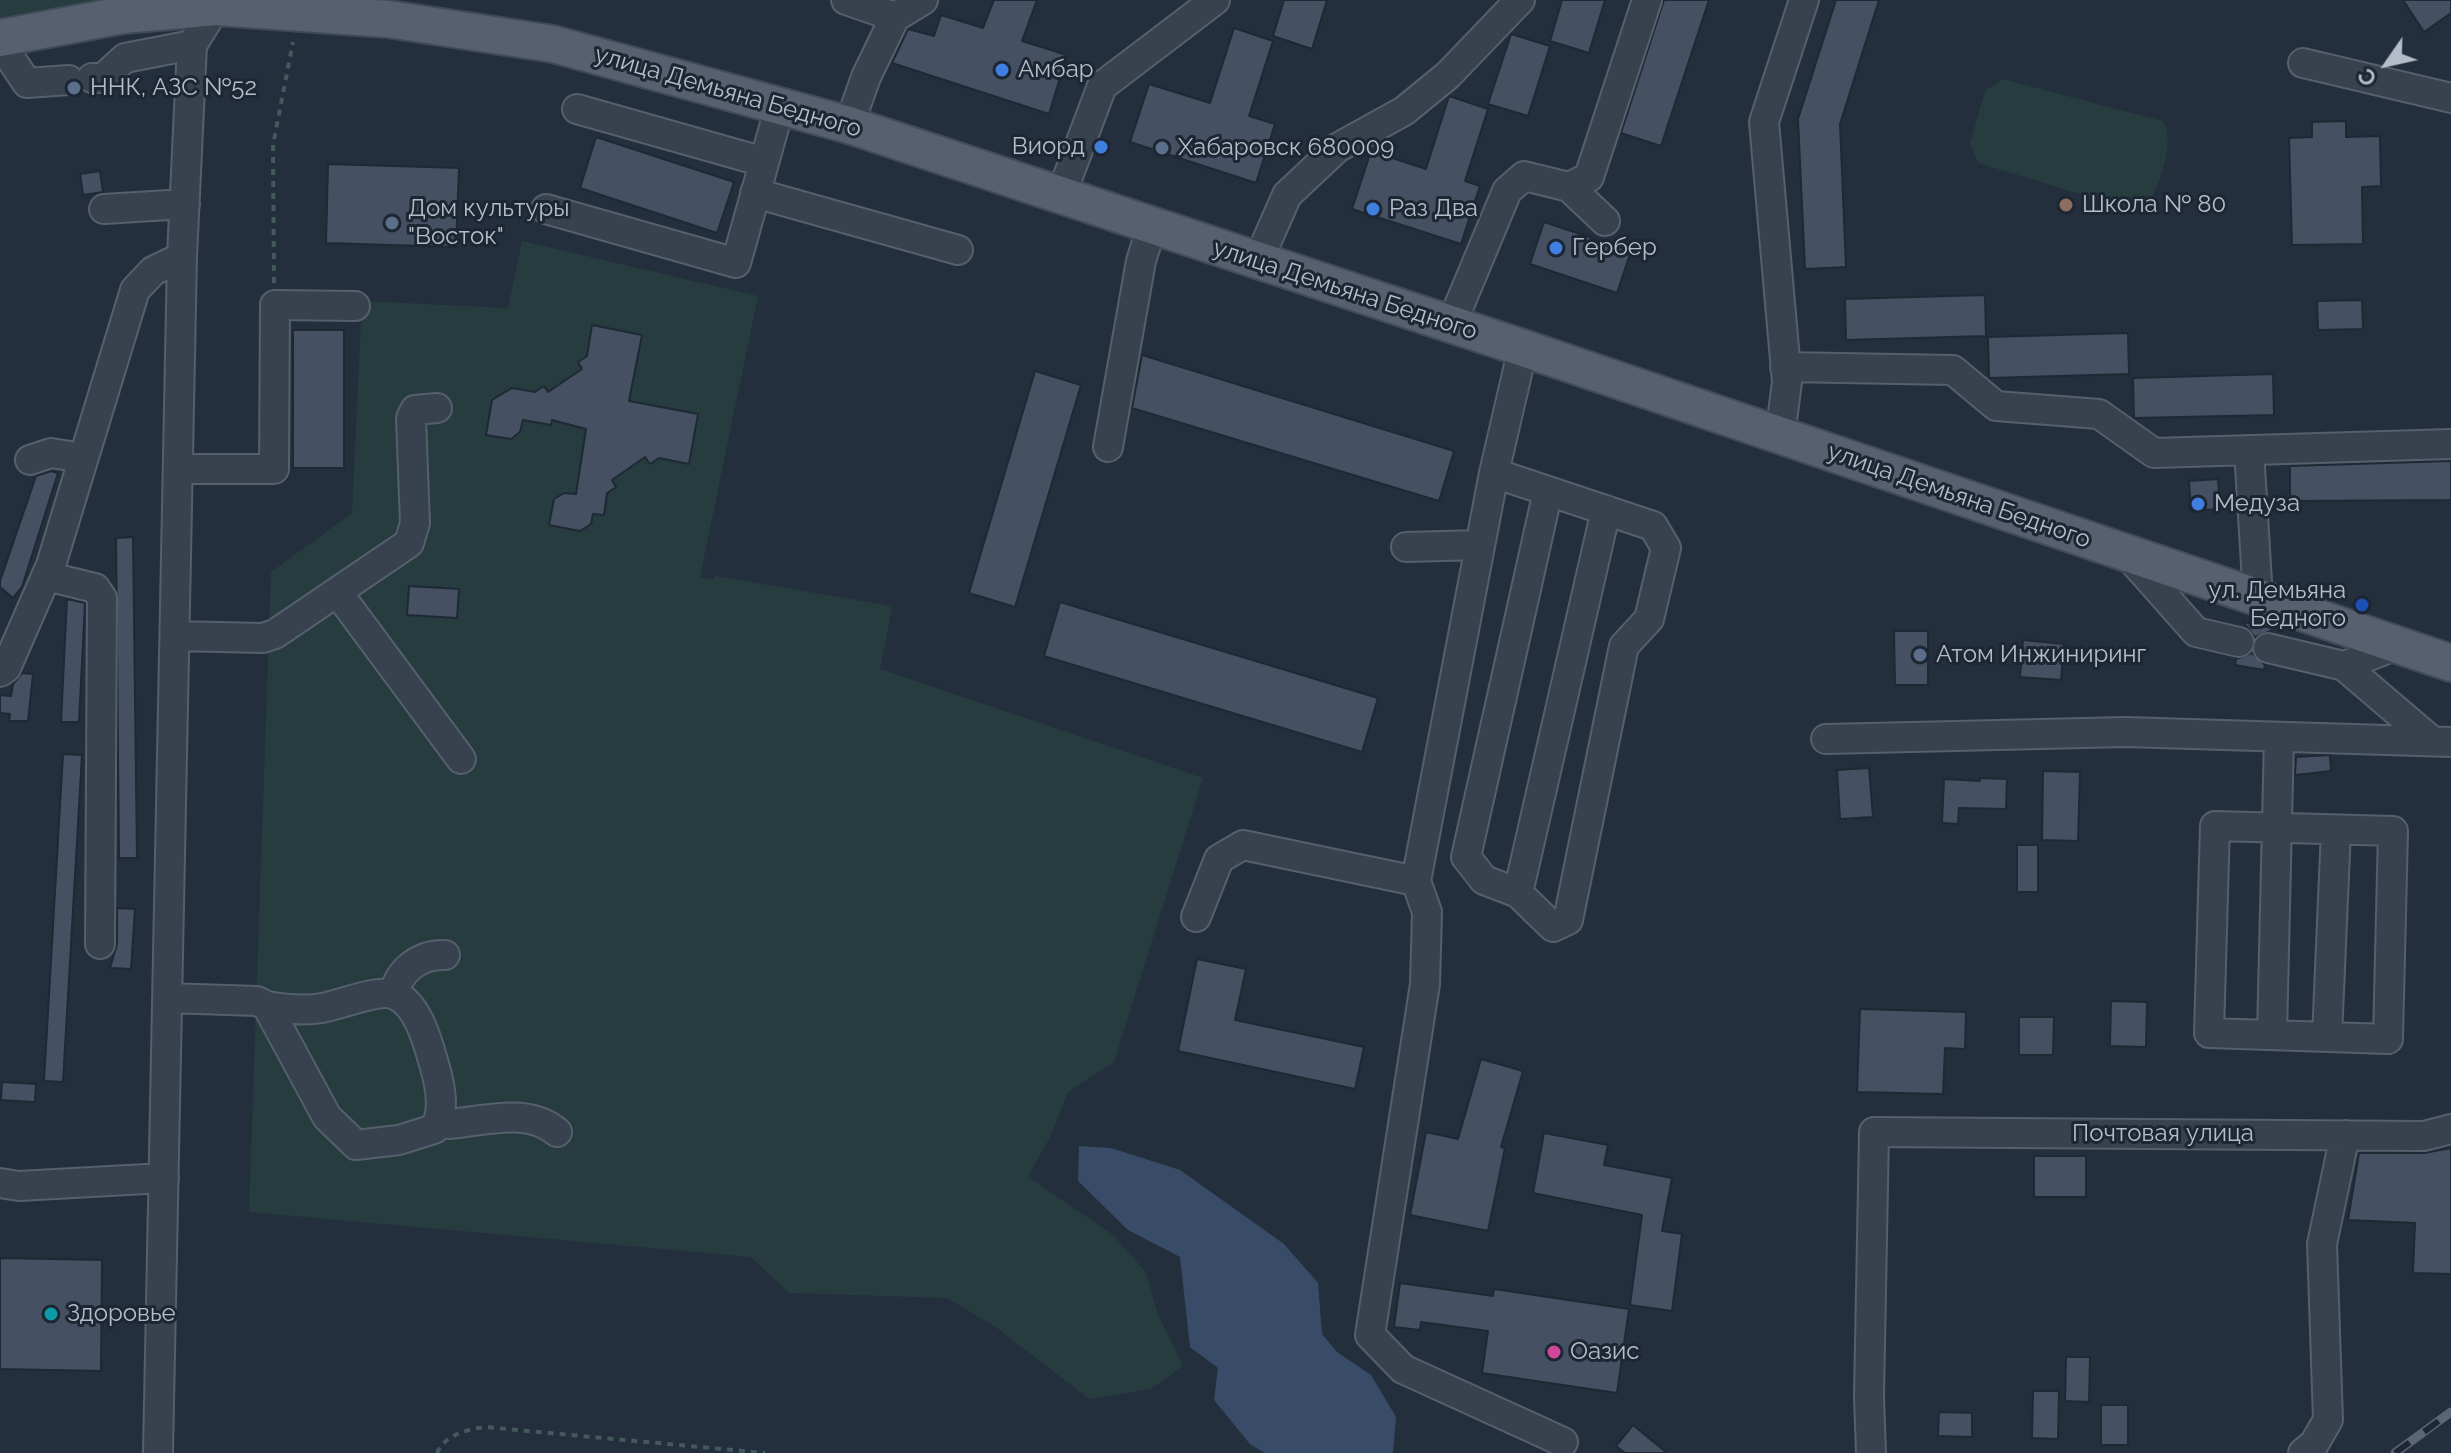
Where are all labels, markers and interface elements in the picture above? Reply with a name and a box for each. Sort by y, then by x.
north arrow [2347,24,2427,104]
street label: улица Демьяна Бедного [591,40,865,144]
place label: Амбар [1018,56,1094,84]
marker: Амбар [993,61,1011,79]
text: С [2352,64,2382,91]
place label: ННК, АЗС №52 [90,74,257,102]
marker: ННК, АЗС №52 [65,79,83,97]
place label: Виорд [1012,133,1085,161]
place label: Хабаровск 680009 [1178,134,1394,162]
marker: Виорд [1092,138,1110,156]
marker: Хабаровск 680009 [1153,139,1171,157]
place label: Школа № 80 [2082,191,2226,219]
place label: Дом культуры "Восток" [408,195,570,251]
place label: Раз Два [1389,195,1478,223]
marker: Школа № 80 [2057,196,2075,214]
marker: Раз Два [1364,200,1382,218]
marker: Дом культуры "Восток" [383,214,401,232]
street label: улица Демьяна Бедного [1209,234,1481,346]
place label: Гербер [1572,234,1657,262]
marker: Гербер [1547,239,1565,257]
street label: улица Демьяна Бедного [1824,437,2094,555]
place label: Медуза [2214,490,2300,518]
marker: Медуза [2189,495,2207,513]
place label: ул. Демьяна Бедного [2209,577,2346,633]
marker: ул. Демьяна Бедного [2353,596,2371,614]
place label: Атом Инжиниринг [1936,641,2146,669]
marker: Атом Инжиниринг [1911,646,1929,664]
street label: Почтовая улица [2072,1120,2254,1148]
place label: Здоровье [67,1300,176,1328]
marker: Здоровье [42,1305,60,1323]
place label: Оазис [1570,1338,1639,1366]
marker: Оазис [1545,1343,1563,1361]

